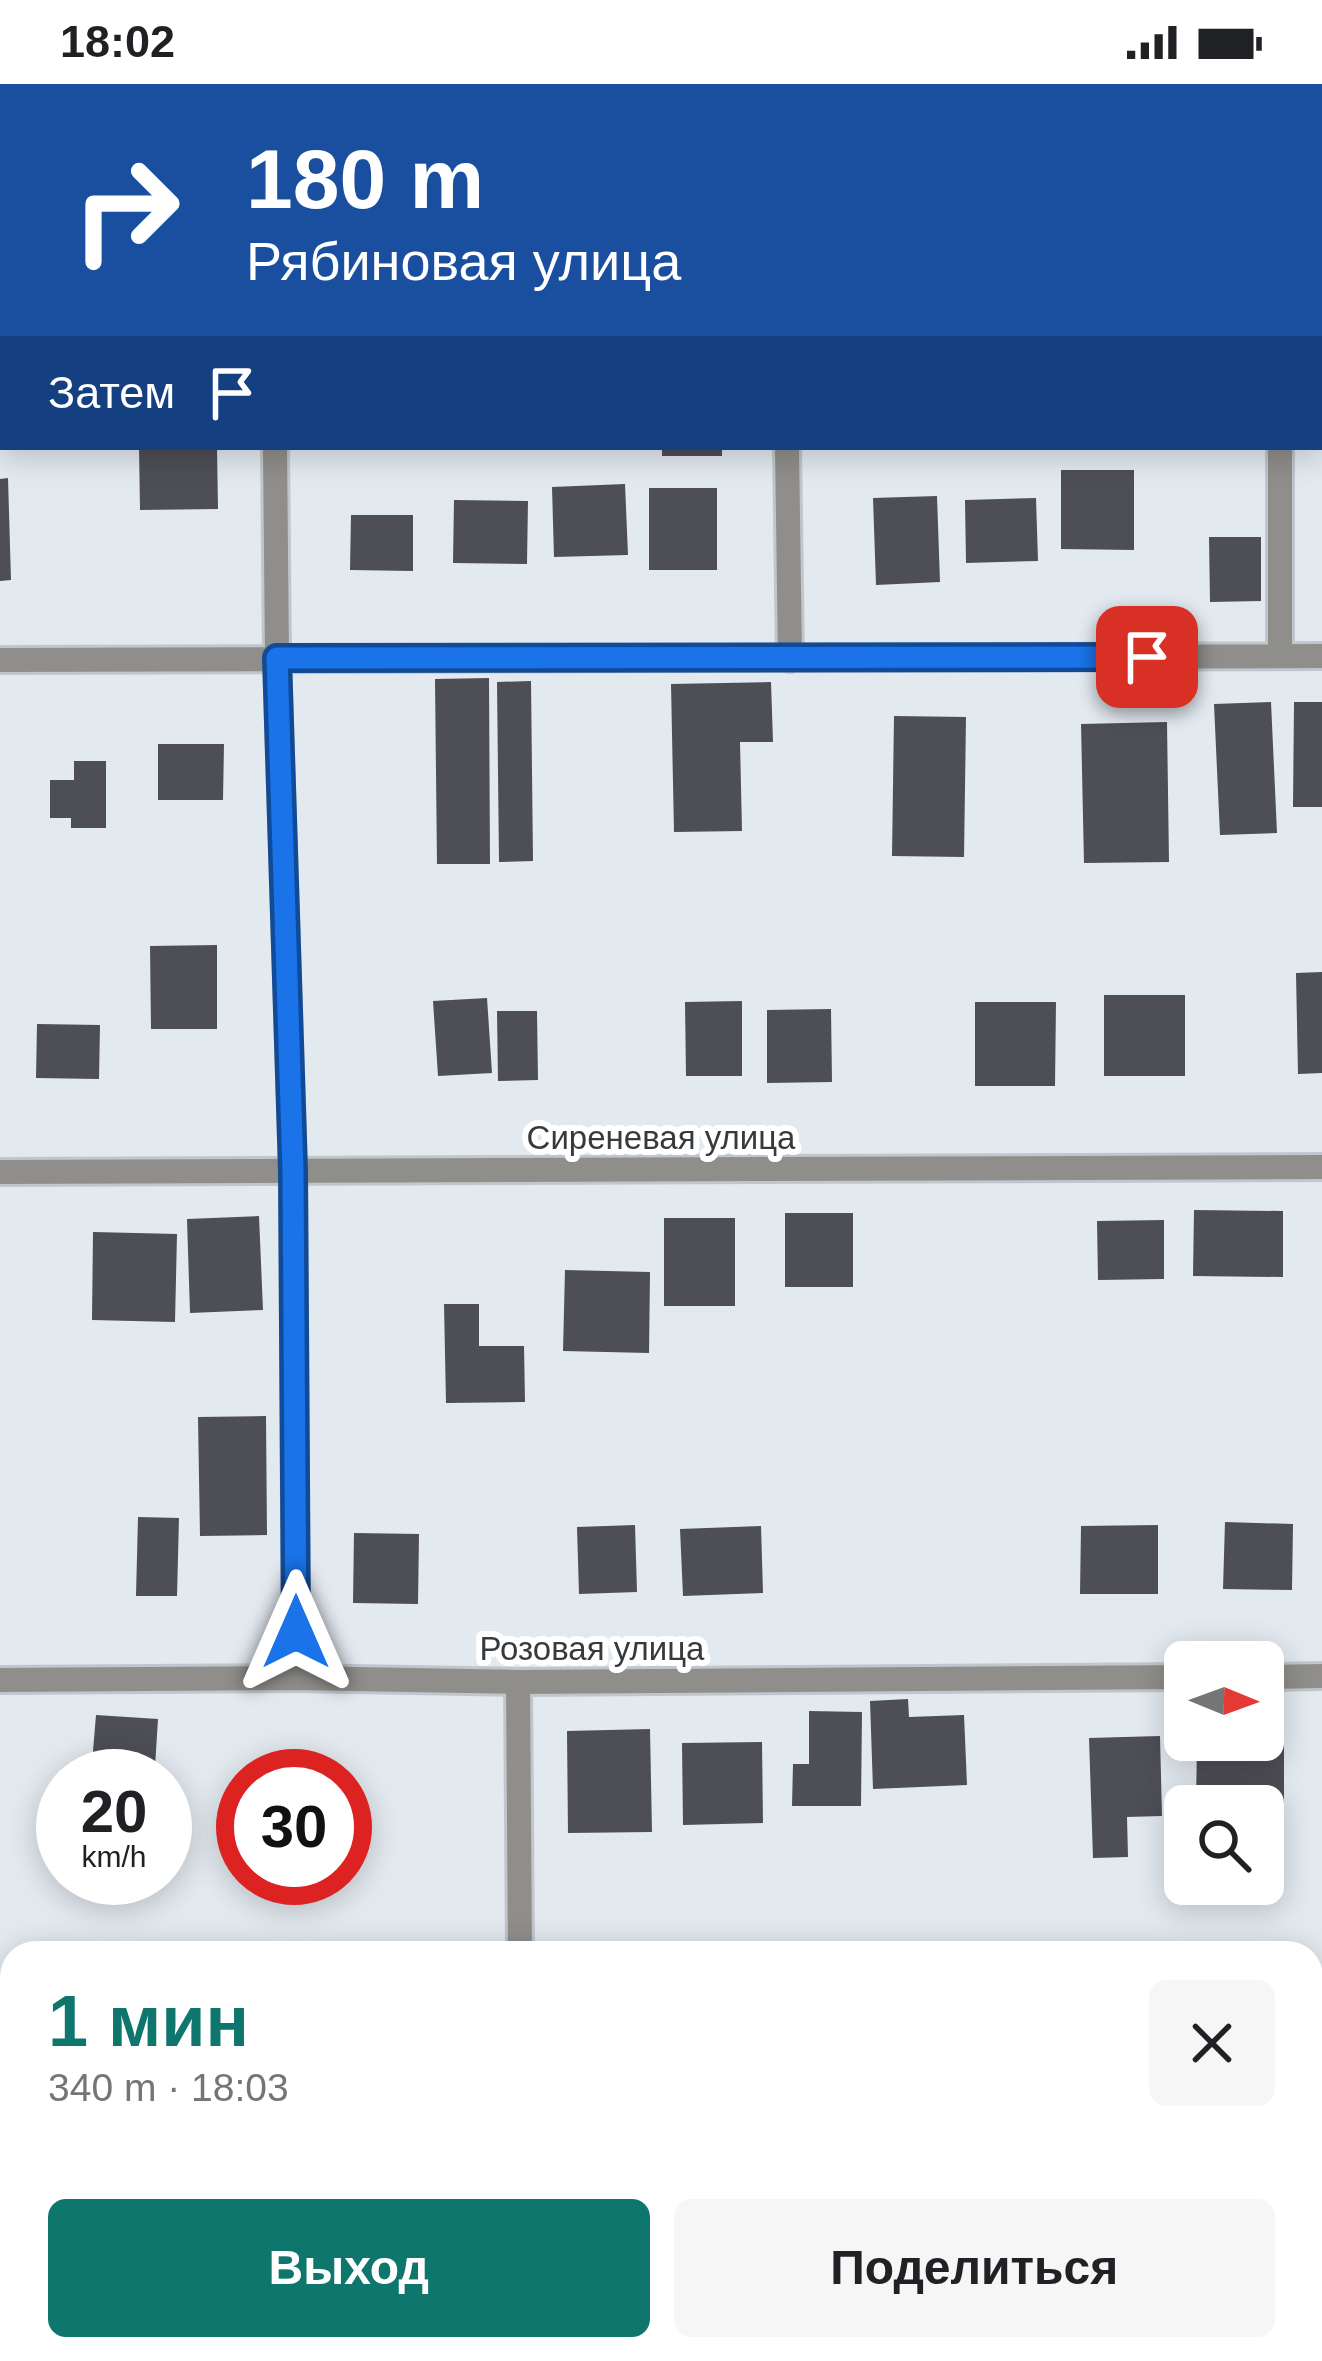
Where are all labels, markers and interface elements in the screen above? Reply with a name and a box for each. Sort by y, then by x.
text: 18:02 [60,16,175,67]
icon: right [48,132,204,288]
text: 180 m [246,132,484,226]
text: Рябиновая улица [246,231,681,291]
icon: arrive [199,360,265,426]
text: Затем [48,367,175,418]
pin [1096,606,1198,708]
icon: arrive [1114,624,1180,690]
street label: Сиреневая улица [527,1119,796,1156]
position arrow [233,1569,359,1695]
street label: Розовая улица [480,1630,705,1667]
north arrow [1164,1641,1284,1761]
map controls [1164,1641,1284,1905]
speed limit sign: 30 [216,1749,372,1905]
text: 20 [81,1778,147,1845]
button: search [1164,1785,1284,1905]
text: km/h [81,1840,147,1873]
button: close [1149,1980,1275,2106]
text: 1 мин [48,1981,249,2061]
text: 340 m · 18:03 [48,2066,289,2109]
button: Выход [48,2199,650,2337]
button: Поделиться [674,2199,1275,2337]

